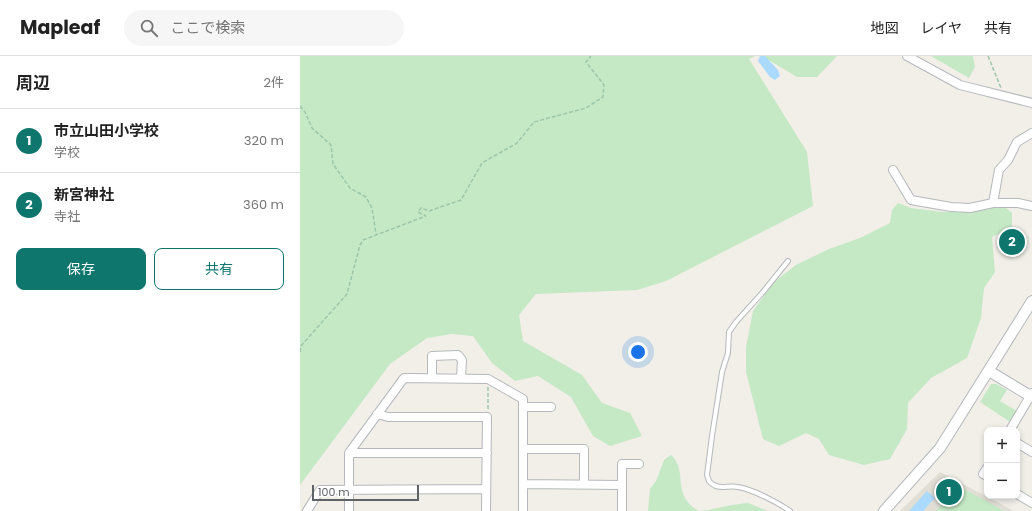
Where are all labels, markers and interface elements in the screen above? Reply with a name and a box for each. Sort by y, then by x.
search box [124,10,404,46]
text: Mapleaf [20,14,100,41]
icon: search [138,17,160,39]
text: ここで検索 [170,17,245,38]
text: 地図 [870,18,898,38]
text: レイヤ [920,18,962,38]
text: 共有 [984,18,1012,38]
text: 周辺 [16,71,50,95]
text: 2件 [264,73,284,92]
text: 市立山田小学校 [54,120,159,141]
text: 1 [27,131,31,150]
text: 320 m [244,131,284,150]
text: 学校 [54,143,80,162]
text: 新宮神社 [54,184,114,205]
text: 2 [25,195,33,214]
text: 360 m [243,195,284,214]
text: 寺社 [54,207,80,226]
pin: 2 [999,227,1025,257]
button: 保存 [16,248,146,290]
button: 共有 [154,248,284,290]
your location [628,342,648,362]
map controls [984,427,1020,499]
button: + [984,427,1020,463]
button: − [984,463,1020,499]
pin: 1 [936,477,962,507]
scale bar [312,483,419,502]
text: 100 m [318,484,350,500]

